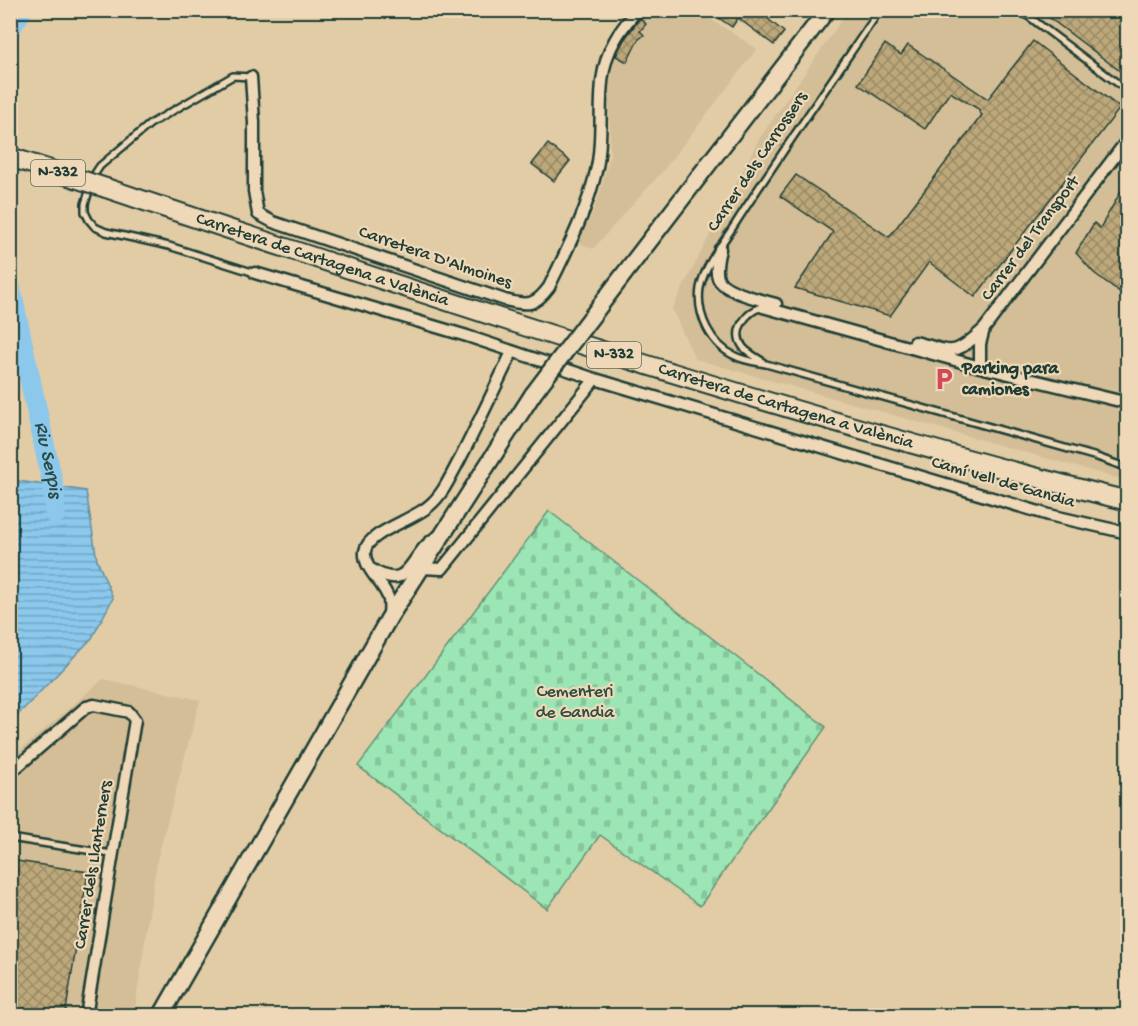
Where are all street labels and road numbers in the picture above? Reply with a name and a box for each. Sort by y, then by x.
street label: Carrer dels Carrossers [703,87,813,236]
road number: N-332 [31,160,85,186]
street label: Carrer del Transport [977,171,1086,306]
street label: Carretera de Cartagena a València [193,208,452,312]
street label: Carretera D'Almoines [356,222,516,294]
road number: N-332 [587,342,641,368]
street label: Carretera de Cartagena a València [656,359,917,454]
street label: Camí vell de Gandia [929,452,1078,514]
street label: Carrer dels Llanterners [70,778,118,951]

